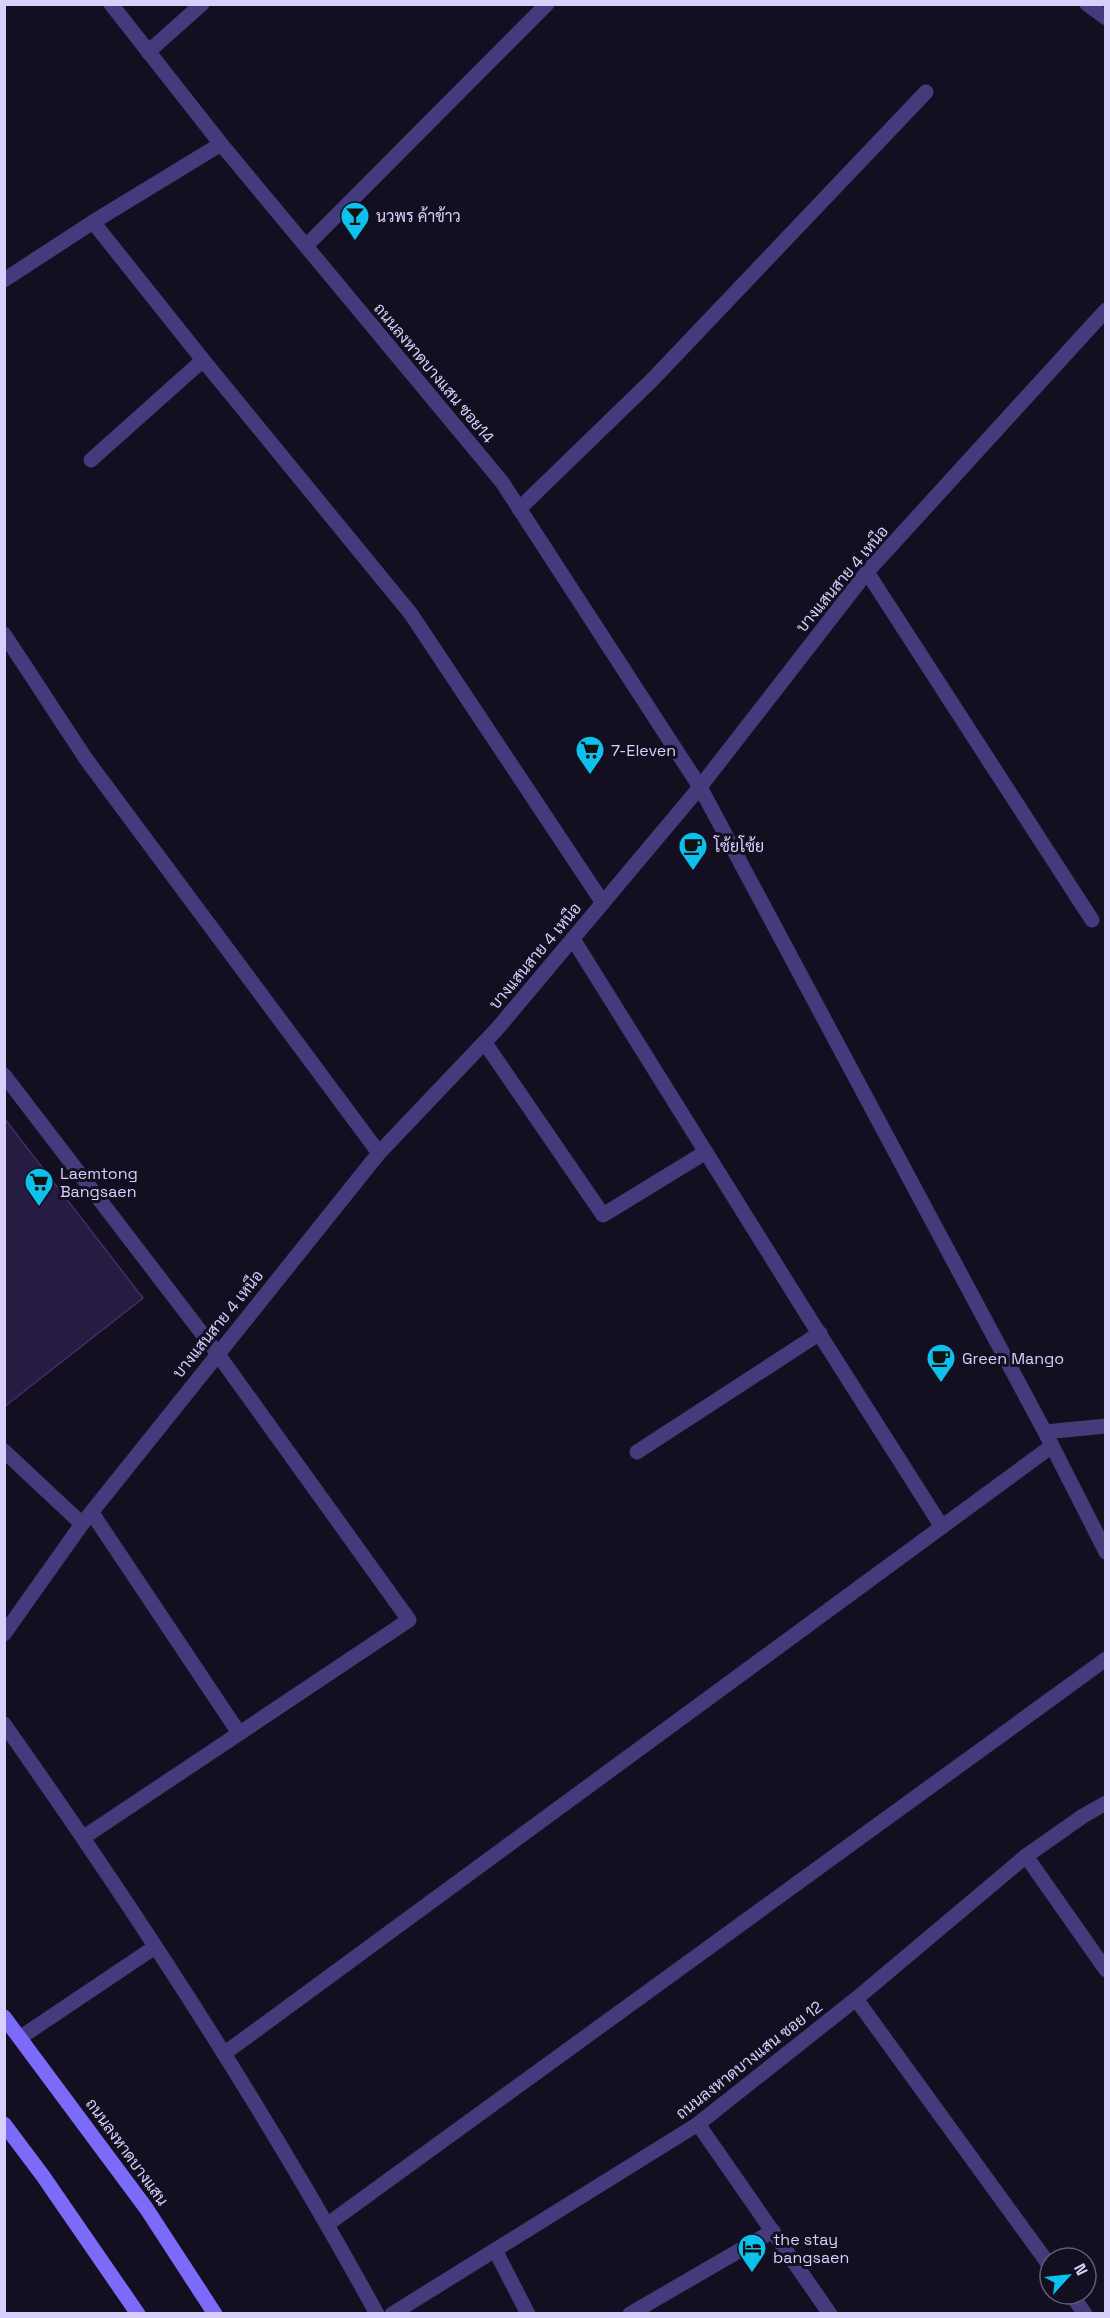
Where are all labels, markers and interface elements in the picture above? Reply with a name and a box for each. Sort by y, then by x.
bar icon: นวพร ค้าข้าว [339,200,371,242]
place label: นวพร ค้าข้าว [376,206,461,227]
street label: ถนนลงหาดบางแสน ซอย14 [369,298,499,448]
street label: บางแสนสาย 4 เหนือ [791,521,893,637]
supermarket icon: 7-Eleven [574,734,606,776]
place label: 7-Eleven [611,740,676,761]
cafe icon: โซ้ยโซ้ย [677,830,709,872]
place label: โซ้ยโซ้ย [713,835,764,857]
street label: บางแสนสาย 4 เหนือ [484,898,586,1014]
place label: Laemtong Bangsaen [60,1163,138,1202]
supermarket icon: Laemtong Bangsaen [23,1166,55,1208]
street label: บางแสนสาย 4 เหนือ [168,1266,268,1382]
cafe icon: Green Mango [925,1342,957,1384]
place label: Green Mango [962,1348,1064,1369]
street label: ถนนลงหาดบางแสน ซอย 12 [671,1996,827,2124]
street label: ถนนลงหาดบางแสน [81,2094,173,2210]
place label: the stay bangsaen [773,2229,849,2268]
hotel icon: the stay bangsaen [736,2232,768,2274]
north arrow [1038,2246,1098,2306]
text: N [1069,2260,1093,2279]

